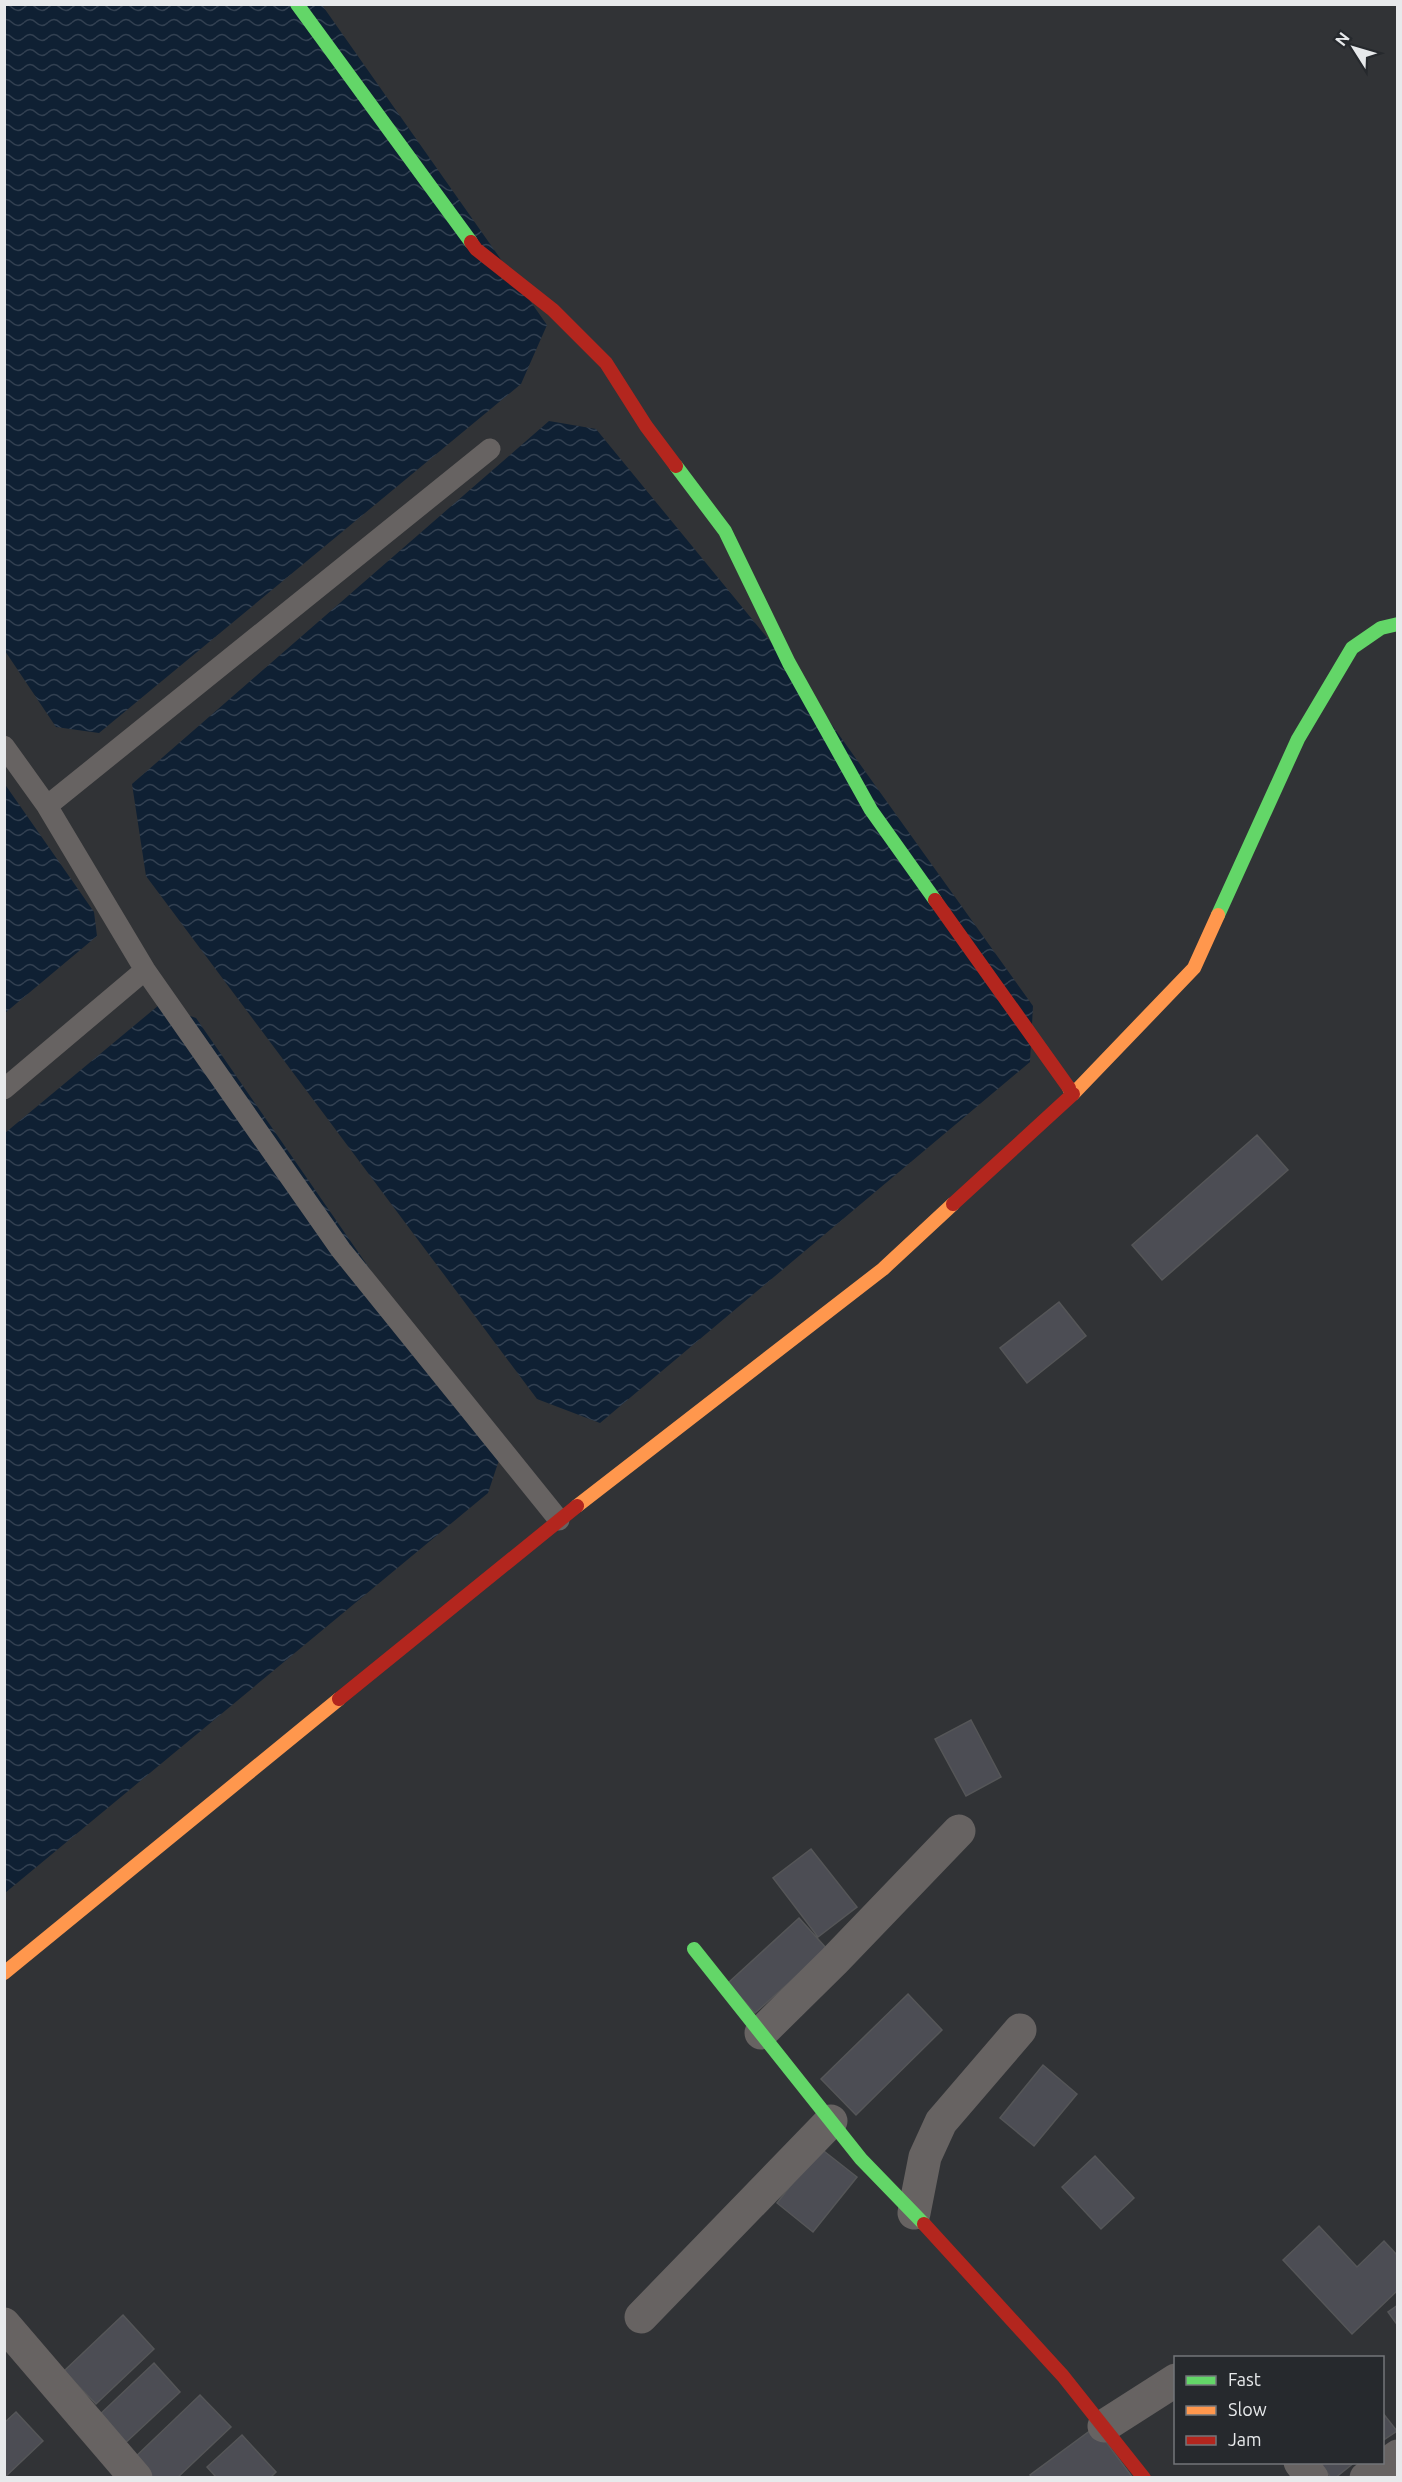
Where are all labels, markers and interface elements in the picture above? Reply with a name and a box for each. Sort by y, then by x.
north arrow [1324,18,1384,78]
text: N [1331,29,1353,49]
legend [1174,2356,1384,2464]
text: Fast [1228,2369,1261,2389]
text: Slow [1228,2399,1267,2419]
text: Jam [1228,2429,1262,2449]

